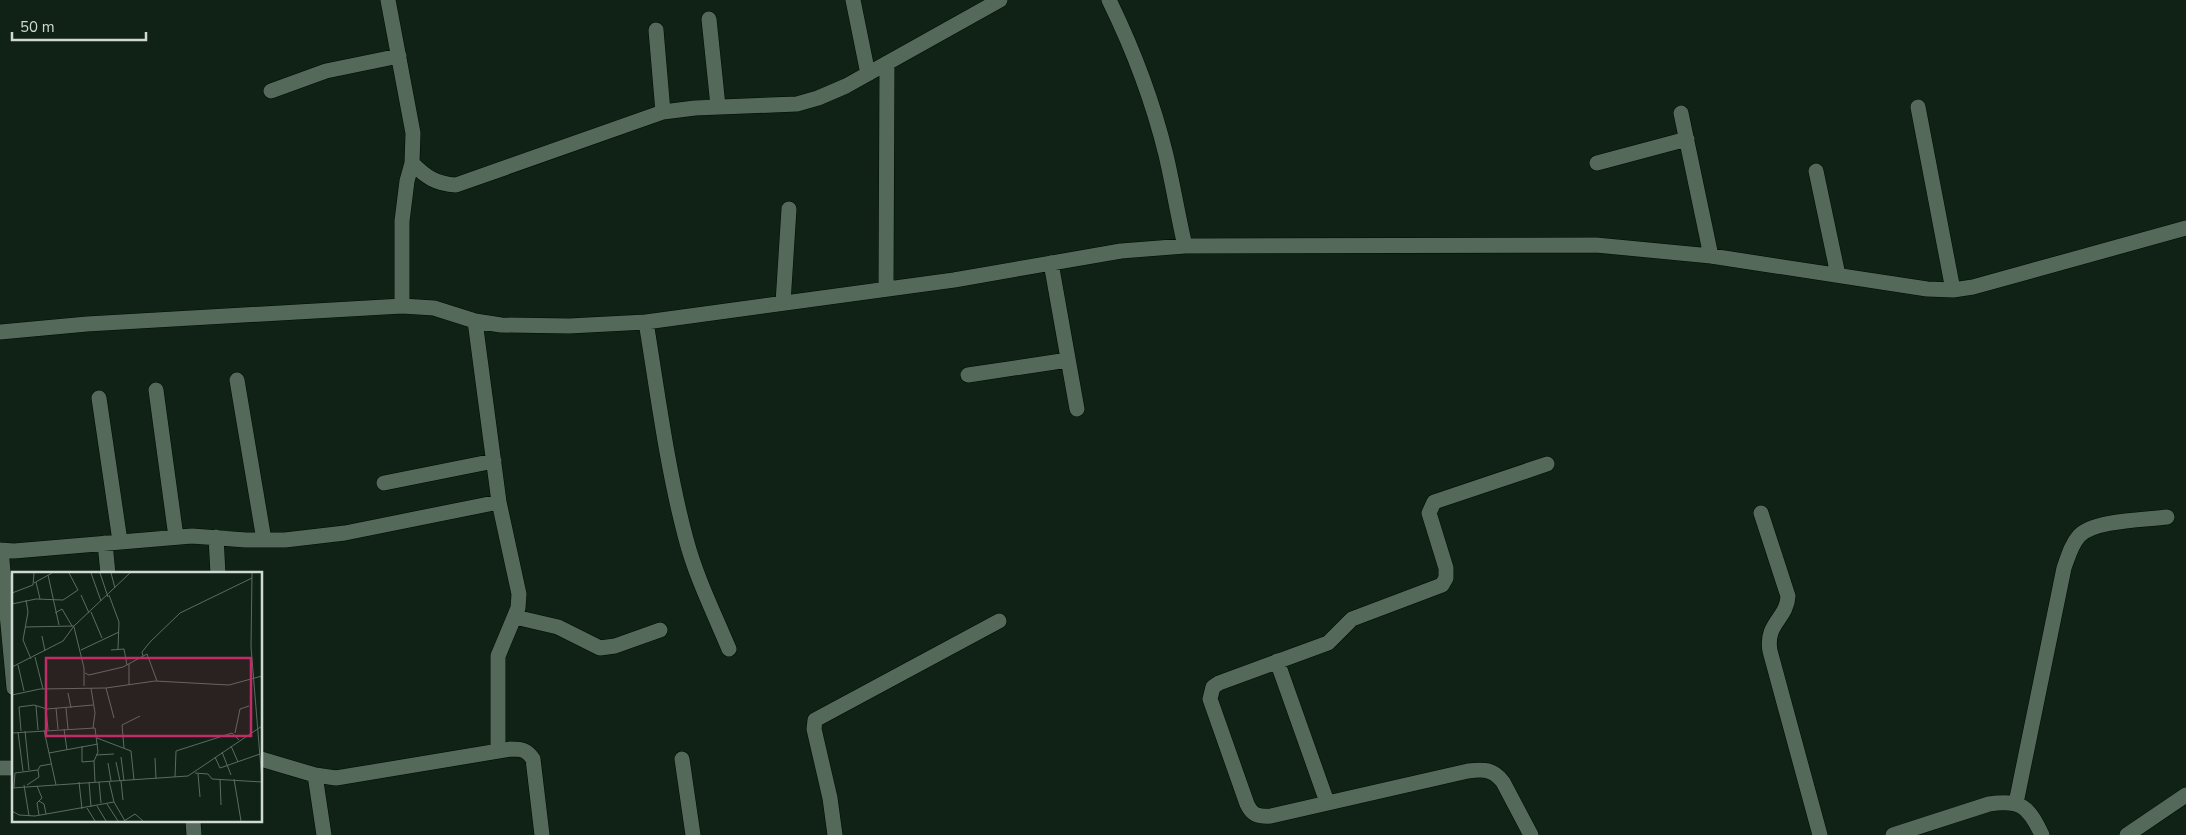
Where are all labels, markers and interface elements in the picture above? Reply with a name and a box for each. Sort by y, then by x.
scale bar [12,10,146,42]
text: 50 m [20,17,55,37]
inset map [12,572,262,822]

